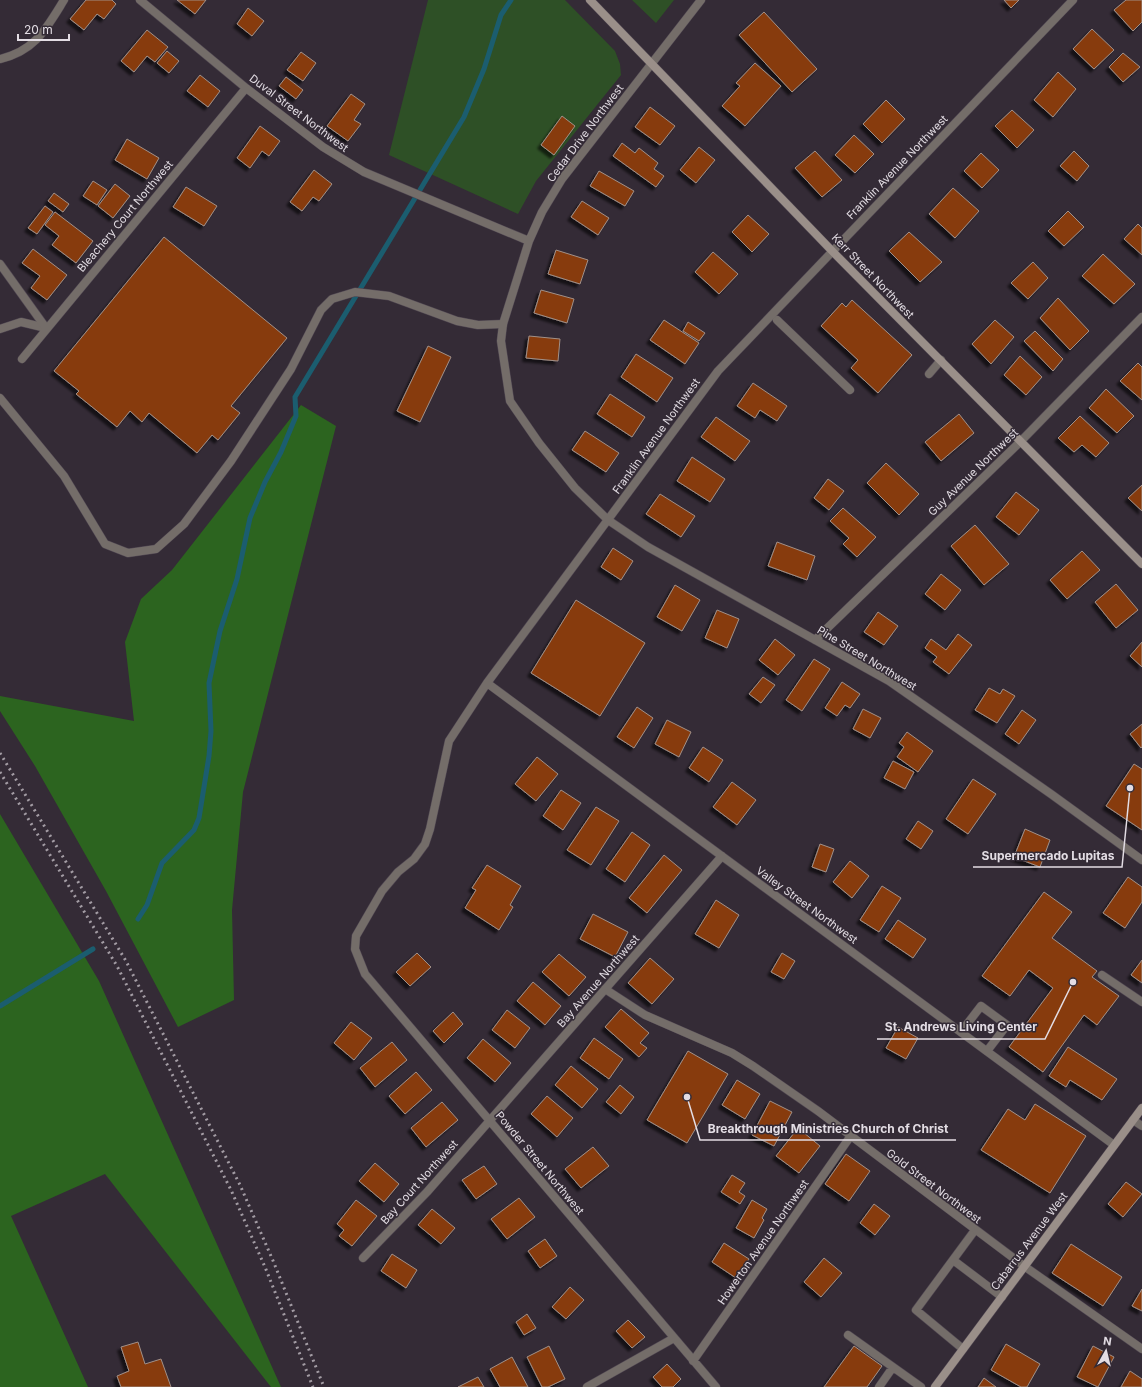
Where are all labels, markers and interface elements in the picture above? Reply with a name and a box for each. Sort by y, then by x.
scale bar [18,16,69,42]
text: 20 m [24,22,53,37]
street label: Duval Street Northwest [247,71,352,155]
street label: Cedar Drive Northwest [544,81,627,185]
street label: Franklin Avenue Northwest [843,112,951,222]
street label: Bleachery Court Northwest [74,157,176,275]
street label: Kerr Street Northwest [829,231,918,322]
street label: Franklin Avenue Northwest [609,375,703,497]
street label: Guy Avenue Northwest [925,425,1021,519]
street label: Pine Street Northwest [815,623,920,693]
callout: Supermercado Lupitas [973,843,1122,867]
text: Supermercado Lupitas [982,848,1115,863]
street label: Valley Street Northwest [754,863,861,947]
street label: Bay Avenue Northwest [554,932,642,1030]
callout: St. Andrews Living Center [877,1015,1045,1039]
text: St. Andrews Living Center [885,1019,1037,1034]
street label: Powder Street Northwest [493,1108,588,1218]
callout: Breakthrough Ministries Church of Christ [700,1116,956,1140]
text: Breakthrough Ministries Church of Christ [708,1121,949,1136]
street label: Bay Court Northwest [377,1137,461,1227]
street label: Gold Street Northwest [884,1146,985,1227]
street label: Howerton Avenue Northwest [714,1176,812,1307]
street label: Cabarrus Avenue West [988,1189,1071,1293]
north arrow [1086,1331,1126,1371]
text: N [1102,1334,1113,1349]

